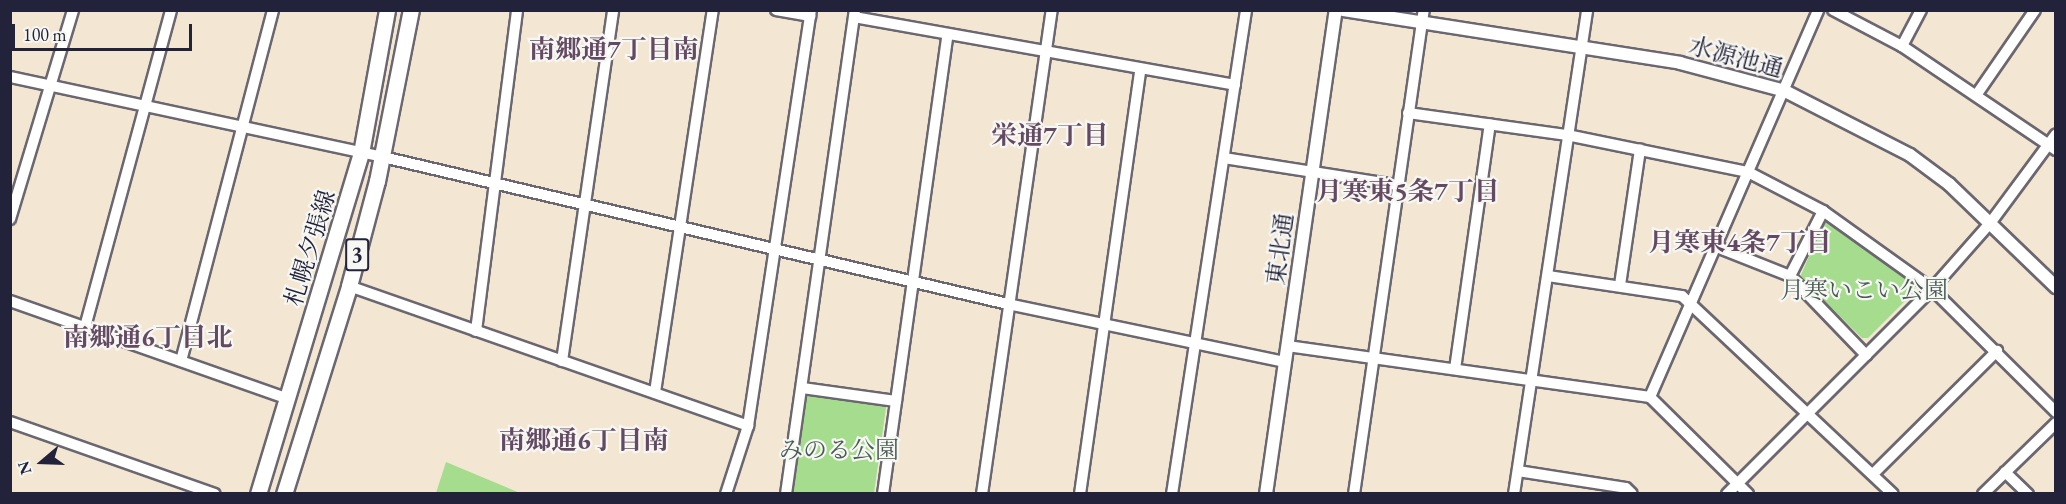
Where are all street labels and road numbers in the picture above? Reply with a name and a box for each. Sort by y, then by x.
street label: 水源池通 [1686,31,1786,83]
street label: 札幌夕張線 [279,186,341,310]
street label: 東北通 [1261,211,1299,287]
road number: 3 [345,236,369,274]

